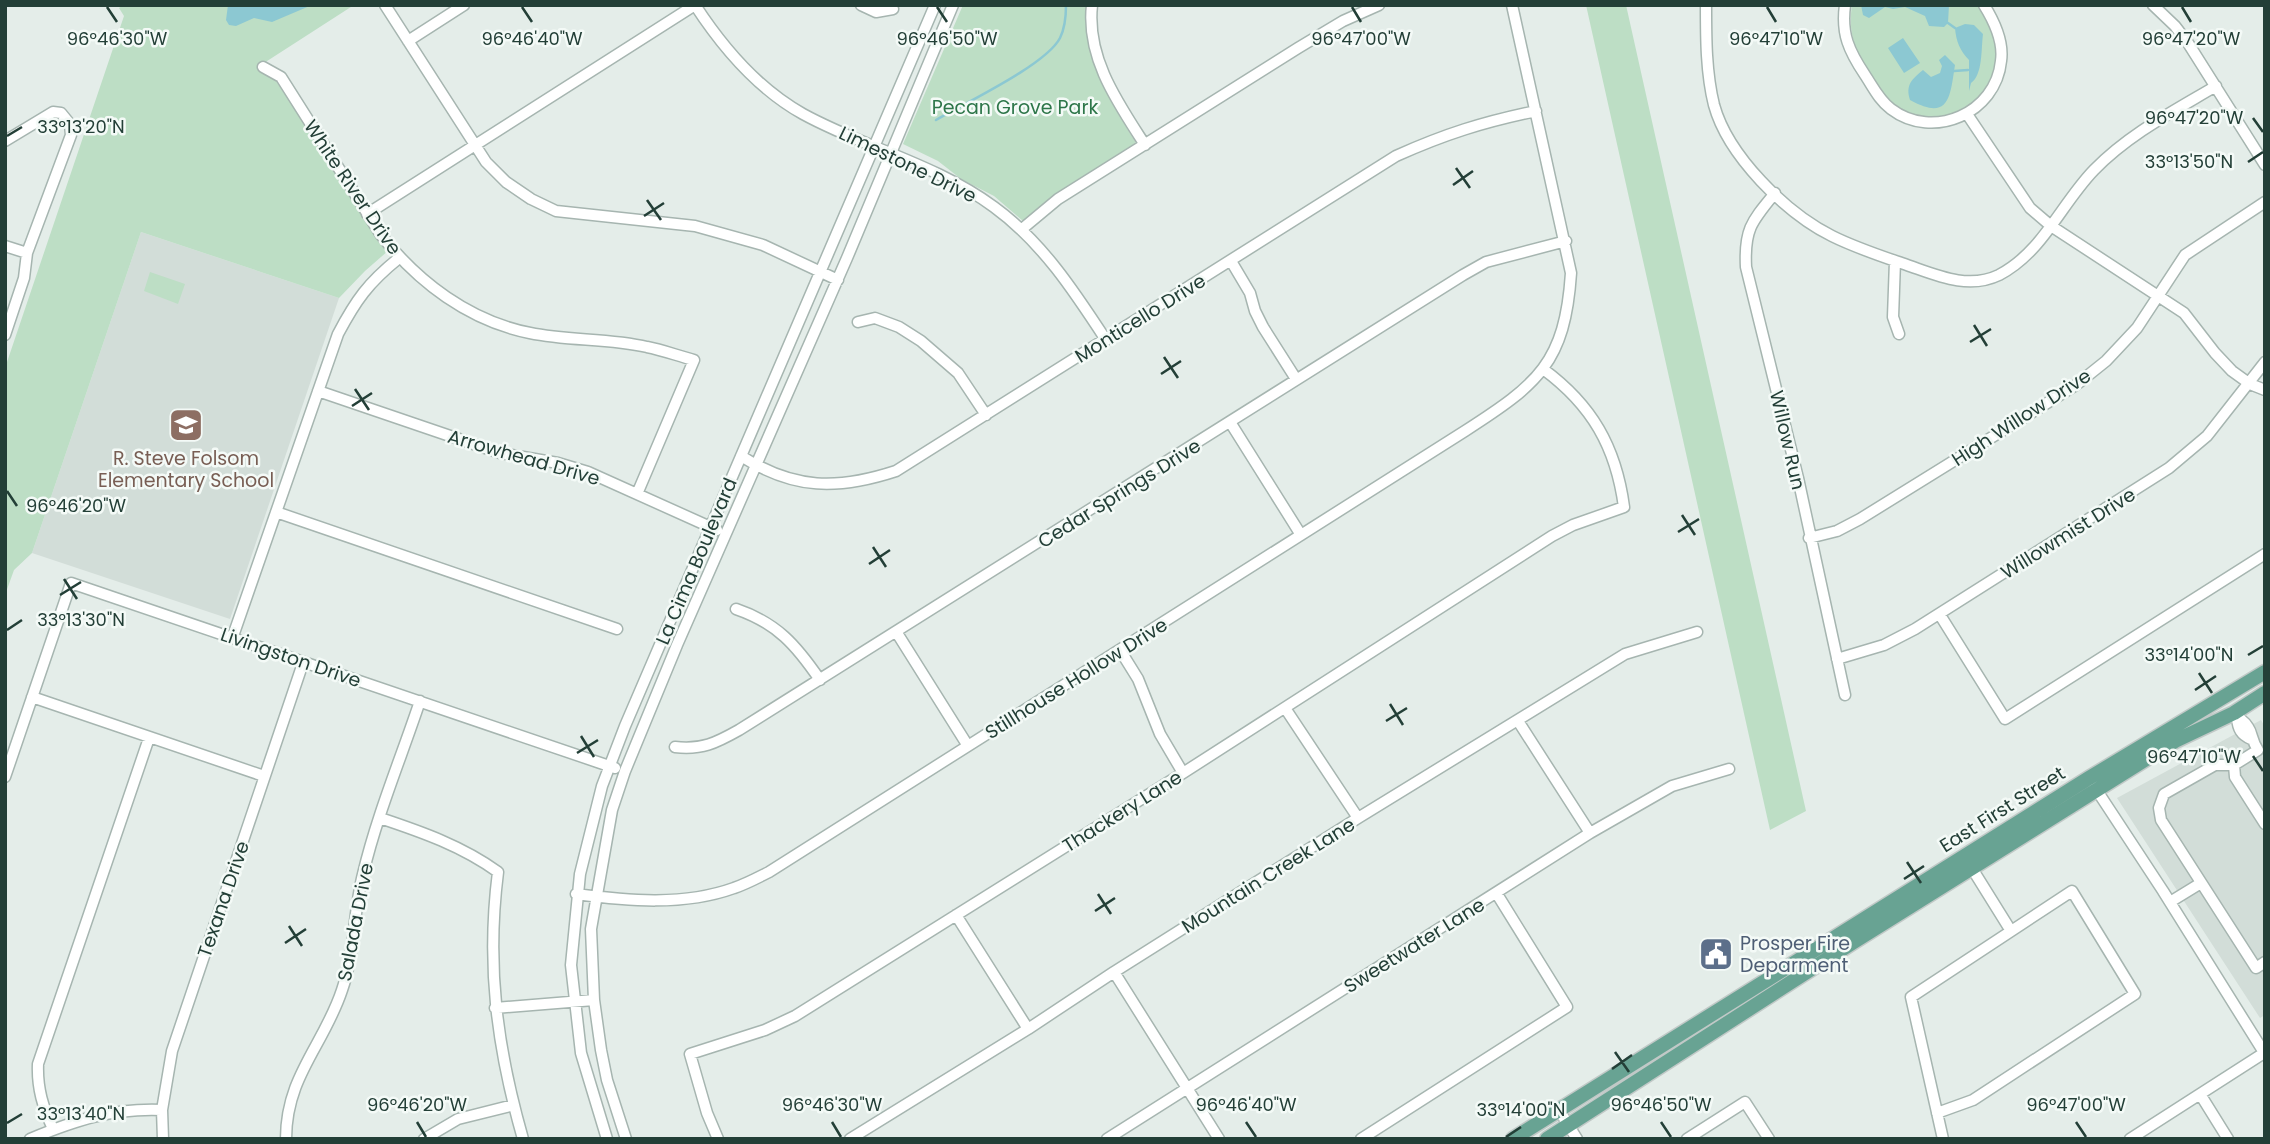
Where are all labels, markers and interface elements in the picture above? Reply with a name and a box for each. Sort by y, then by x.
text: 96°46'30"W [67,26,168,51]
text: 96°46'40"W [481,26,583,51]
text: 96°46'50"W [896,26,998,51]
text: 96°47'00"W [1311,26,1411,51]
text: 96°47'10"W [1729,26,1823,51]
text: 96°47'20"W [2142,26,2241,51]
park label: Pecan Grove Park [932,94,1099,121]
text: 96°47'20"W [2145,105,2244,130]
text: 33°13'20"N [37,114,125,139]
street label: White River Drive [297,114,408,260]
street label: Limestone Drive [835,119,981,209]
text: 33°13'50"N [2145,149,2233,174]
street label: Monticello Drive [1070,267,1211,370]
street label: High Willow Drive [1946,362,2096,473]
street label: Willow Run [1763,388,1812,492]
school or university icon: R. Steve Folsom Elementary School [167,406,205,444]
street label: Arrowhead Drive [445,423,603,492]
street label: Cedar Springs Drive [1033,432,1206,555]
place label: R. Steve Folsom Elementary School [98,445,274,494]
street label: La Cima Boulevard [649,474,744,649]
street label: Willowmist Drive [1996,481,2141,586]
text: 96°46'20"W [26,493,127,518]
text: 33°13'30"N [37,607,125,632]
street label: Stillhouse Hollow Drive [980,611,1173,746]
street label: Livingston Drive [217,621,365,694]
text: 33°14'00"N [2144,642,2234,667]
text: 96°47'10"W [2147,744,2241,769]
street label: East First Street [1934,760,2070,859]
street label: Thackery Lane [1057,764,1187,859]
street label: Mountain Creek Lane [1176,811,1360,940]
street label: Texana Drive [191,837,256,961]
street label: Salada Drive [331,861,380,984]
street label: Sweetwater Lane [1339,891,1490,1000]
place label: Prosper Fire Deparment [1740,930,1850,979]
public building icon: Prosper Fire Deparment [1697,935,1735,973]
text: 96°46'20"W [367,1092,468,1117]
text: 96°46'30"W [782,1092,883,1117]
text: 96°46'40"W [1195,1092,1297,1117]
text: 96°46'50"W [1610,1092,1712,1117]
text: 96°47'00"W [2026,1092,2126,1117]
text: 33°14'00"N [1476,1097,1566,1122]
text: 33°13'40"N [37,1101,125,1126]

